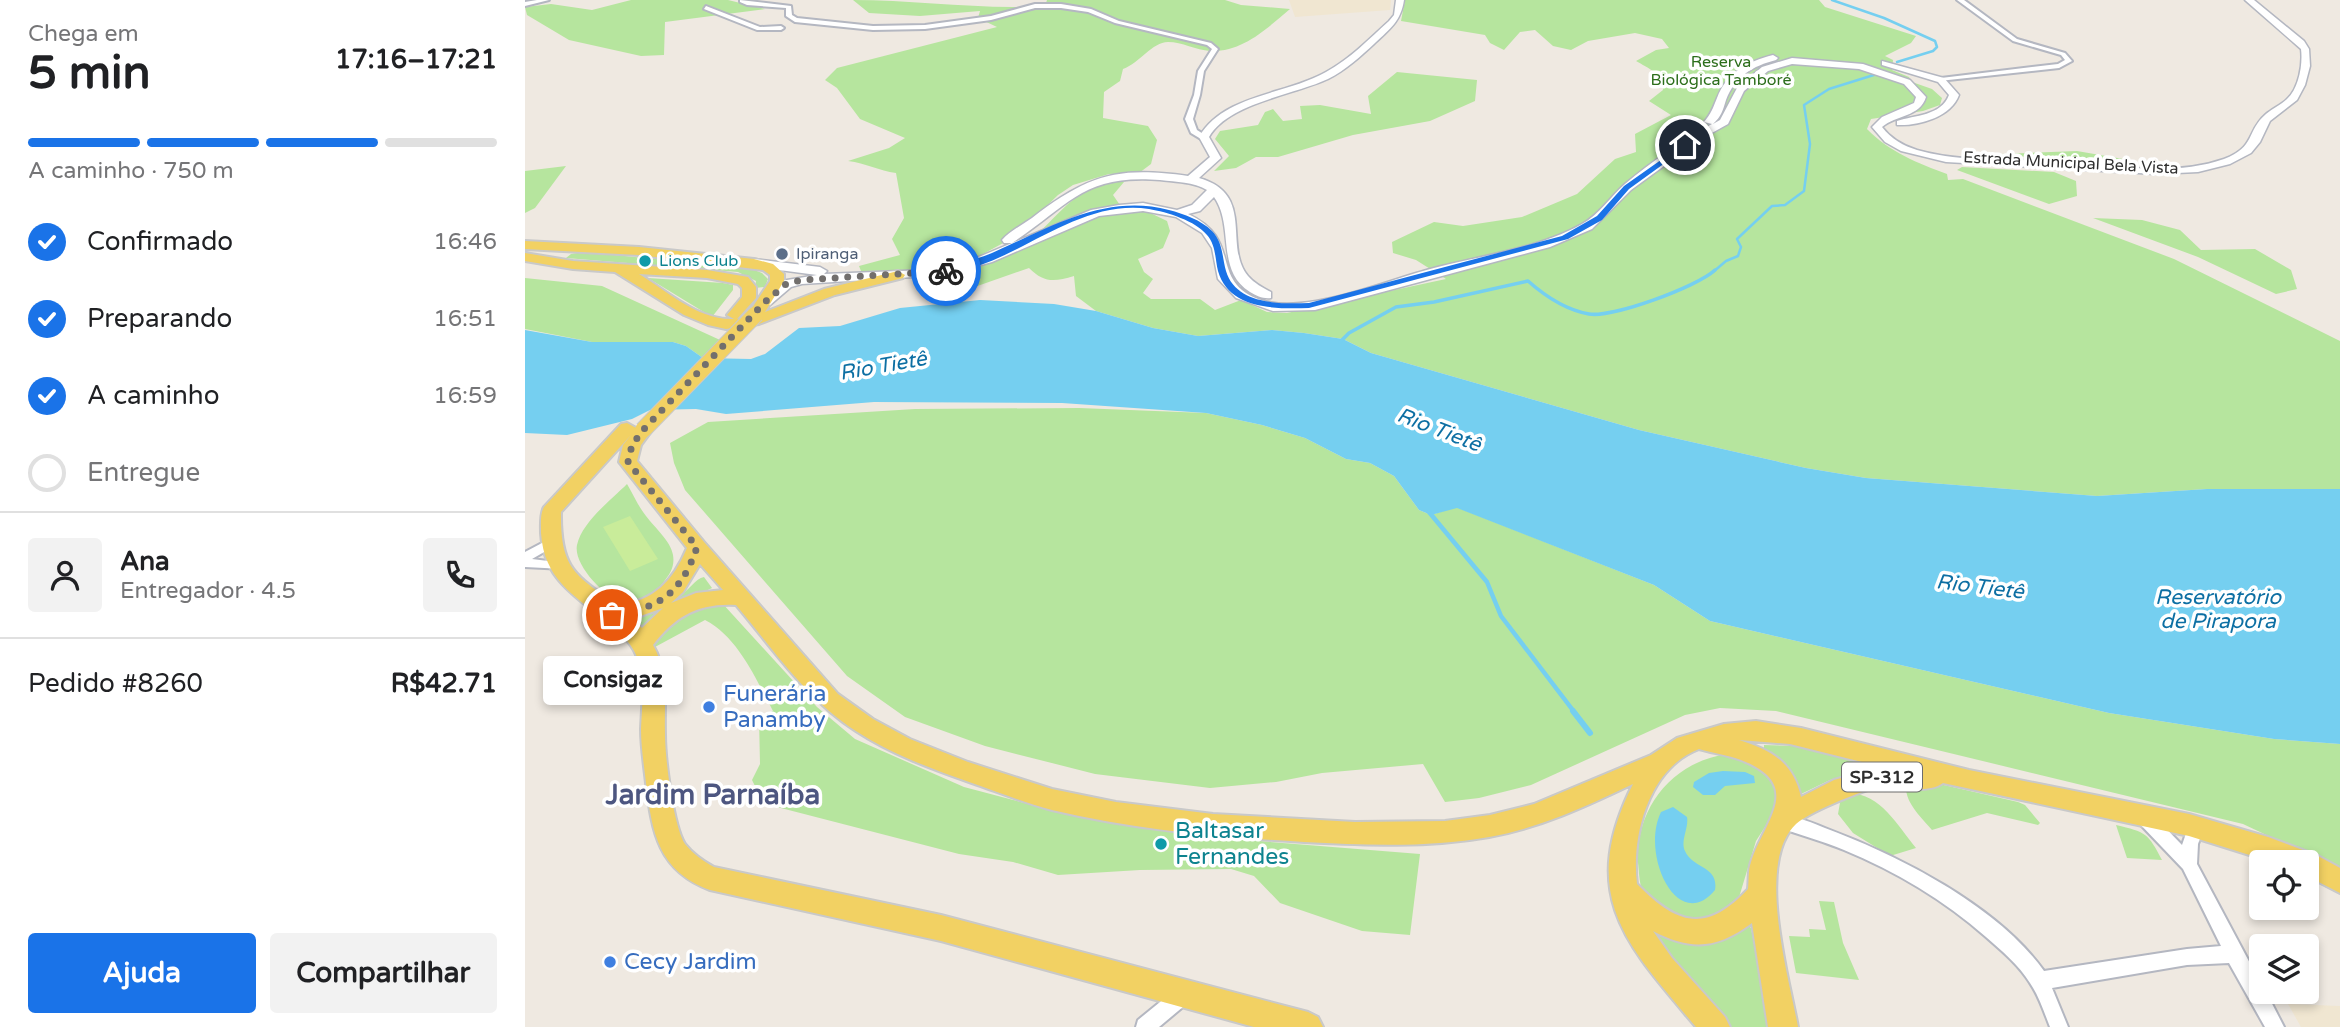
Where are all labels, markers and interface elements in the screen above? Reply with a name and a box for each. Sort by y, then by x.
text: Chega em [28,20,139,48]
text: 17:16–17:21 [335,44,497,75]
text: 5 min [28,46,151,101]
park label: Reserva Biológica Tamboré [1650,52,1792,90]
pin [1655,115,1715,175]
icon: home [1666,126,1704,164]
street label: Estrada Municipal Bela Vista [1963,147,2179,179]
text: A caminho · 750 m [28,157,234,185]
icon: check [28,223,66,261]
text: Confirmado [87,226,233,257]
text: 16:46 [433,228,497,256]
courier [911,236,981,306]
place label: Ipiranga [796,244,858,264]
marker: Ipiranga [774,246,790,262]
place label: Lions Club [659,251,738,271]
icon: bike [927,252,965,290]
marker: Lions Club [637,253,653,269]
icon: check [28,300,66,338]
text: Preparando [87,303,232,334]
text: 16:51 [433,305,497,333]
water label: Rio Tietê [838,346,930,386]
icon: check [28,377,66,415]
text: A caminho [87,380,219,411]
text: 16:59 [433,382,497,410]
water label: Rio Tietê [1394,403,1486,458]
text: Entregue [87,457,200,488]
button: person [28,538,102,612]
button: phone [423,538,497,612]
text: Ana [120,546,170,577]
water label: Rio Tietê [1935,569,2026,605]
text: Entregador · 4.5 [120,577,296,605]
pin [582,585,642,645]
water label: Reservatório de Pirapora [2155,585,2282,634]
icon: bag [593,596,631,634]
callout: Consigaz [542,657,682,706]
text: Consigaz [563,666,663,694]
text: Pedido #8260 [28,668,203,699]
text: R$42.71 [391,668,497,699]
place label: Funerária Panamby [723,680,826,734]
marker: Funerária Panamby [701,699,717,715]
road number: SP-312 [1842,762,1922,792]
district label: Jardim Parnaíba [605,778,820,812]
place label: Baltasar Fernandes [1175,817,1289,871]
marker: Baltasar Fernandes [1153,836,1169,852]
map controls [2249,850,2319,1004]
button: locate [2249,850,2319,920]
button: Ajuda [28,933,256,1013]
button: Compartilhar [270,933,497,1013]
button: layers [2249,934,2319,1004]
place label: Cecy Jardim [624,948,757,976]
marker: Cecy Jardim [602,954,618,970]

